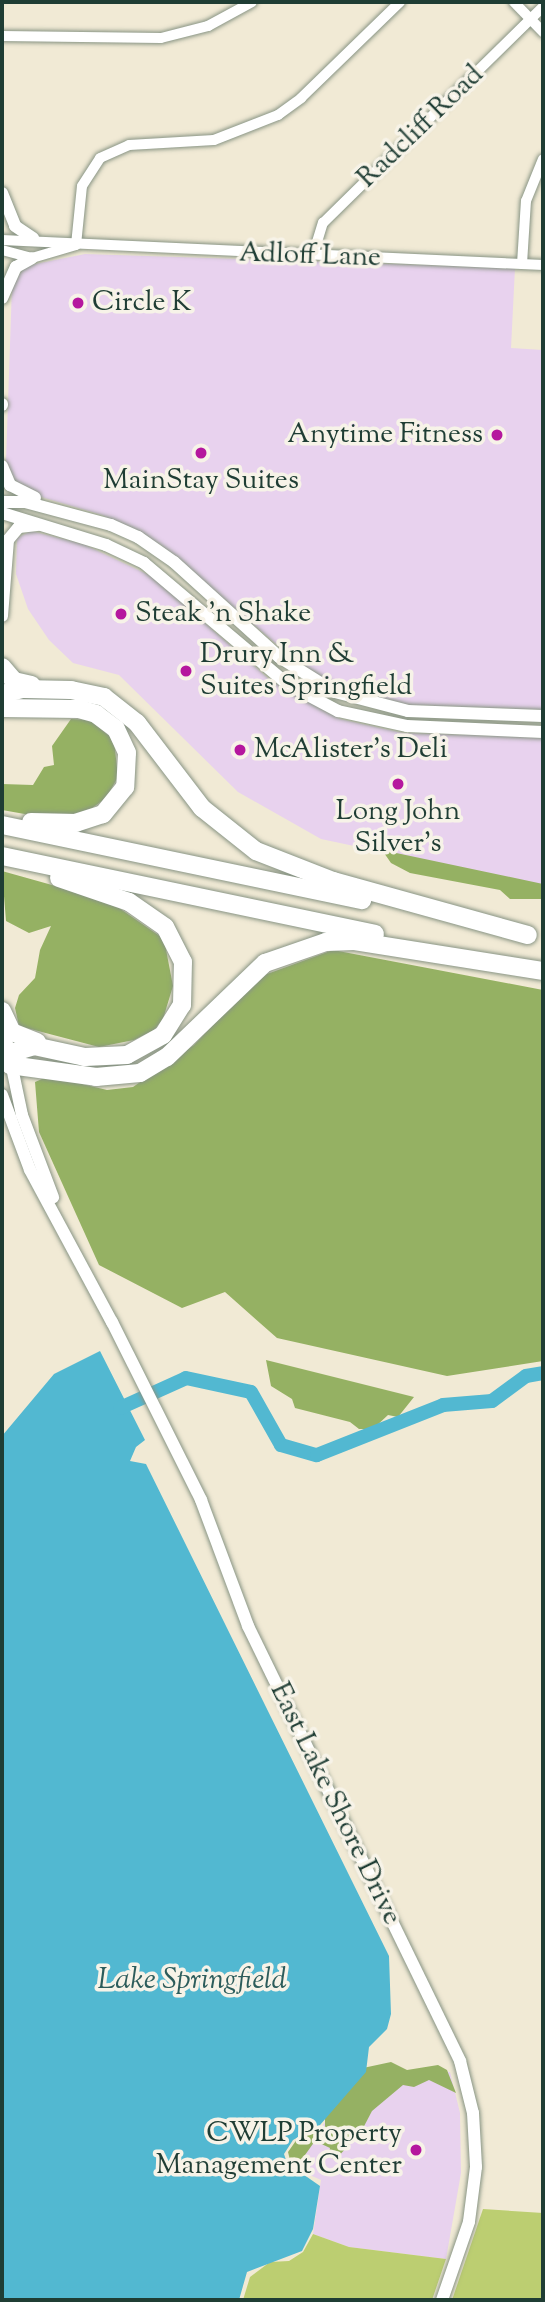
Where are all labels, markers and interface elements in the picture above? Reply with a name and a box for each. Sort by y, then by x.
street label: Radcliff Road [351,59,491,195]
street label: Adloff Lane [238,237,382,275]
place label: Circle K [92,286,192,320]
marker: Circle K [70,295,86,311]
place label: Anytime Fitness [287,418,483,452]
marker: Anytime Fitness [489,427,505,443]
marker: MainStay Suites [193,445,209,461]
place label: MainStay Suites [103,464,299,498]
place label: Steak 'n Shake [135,597,311,631]
marker: Steak 'n Shake [113,606,129,622]
place label: Drury Inn & Suites Springfield [200,638,412,704]
marker: Drury Inn & Suites Springfield [178,663,194,679]
place label: McAlister's Deli [254,733,448,767]
marker: McAlister's Deli [232,742,248,758]
marker: Long John Silver's [390,776,406,792]
place label: Long John Silver's [336,795,460,861]
street label: East Lake Shore Drive [262,1678,408,1930]
water label: Lake Springfield [97,1963,287,1999]
place label: CWLP Property Management Center [156,2117,402,2183]
marker: CWLP Property Management Center [408,2142,424,2158]

